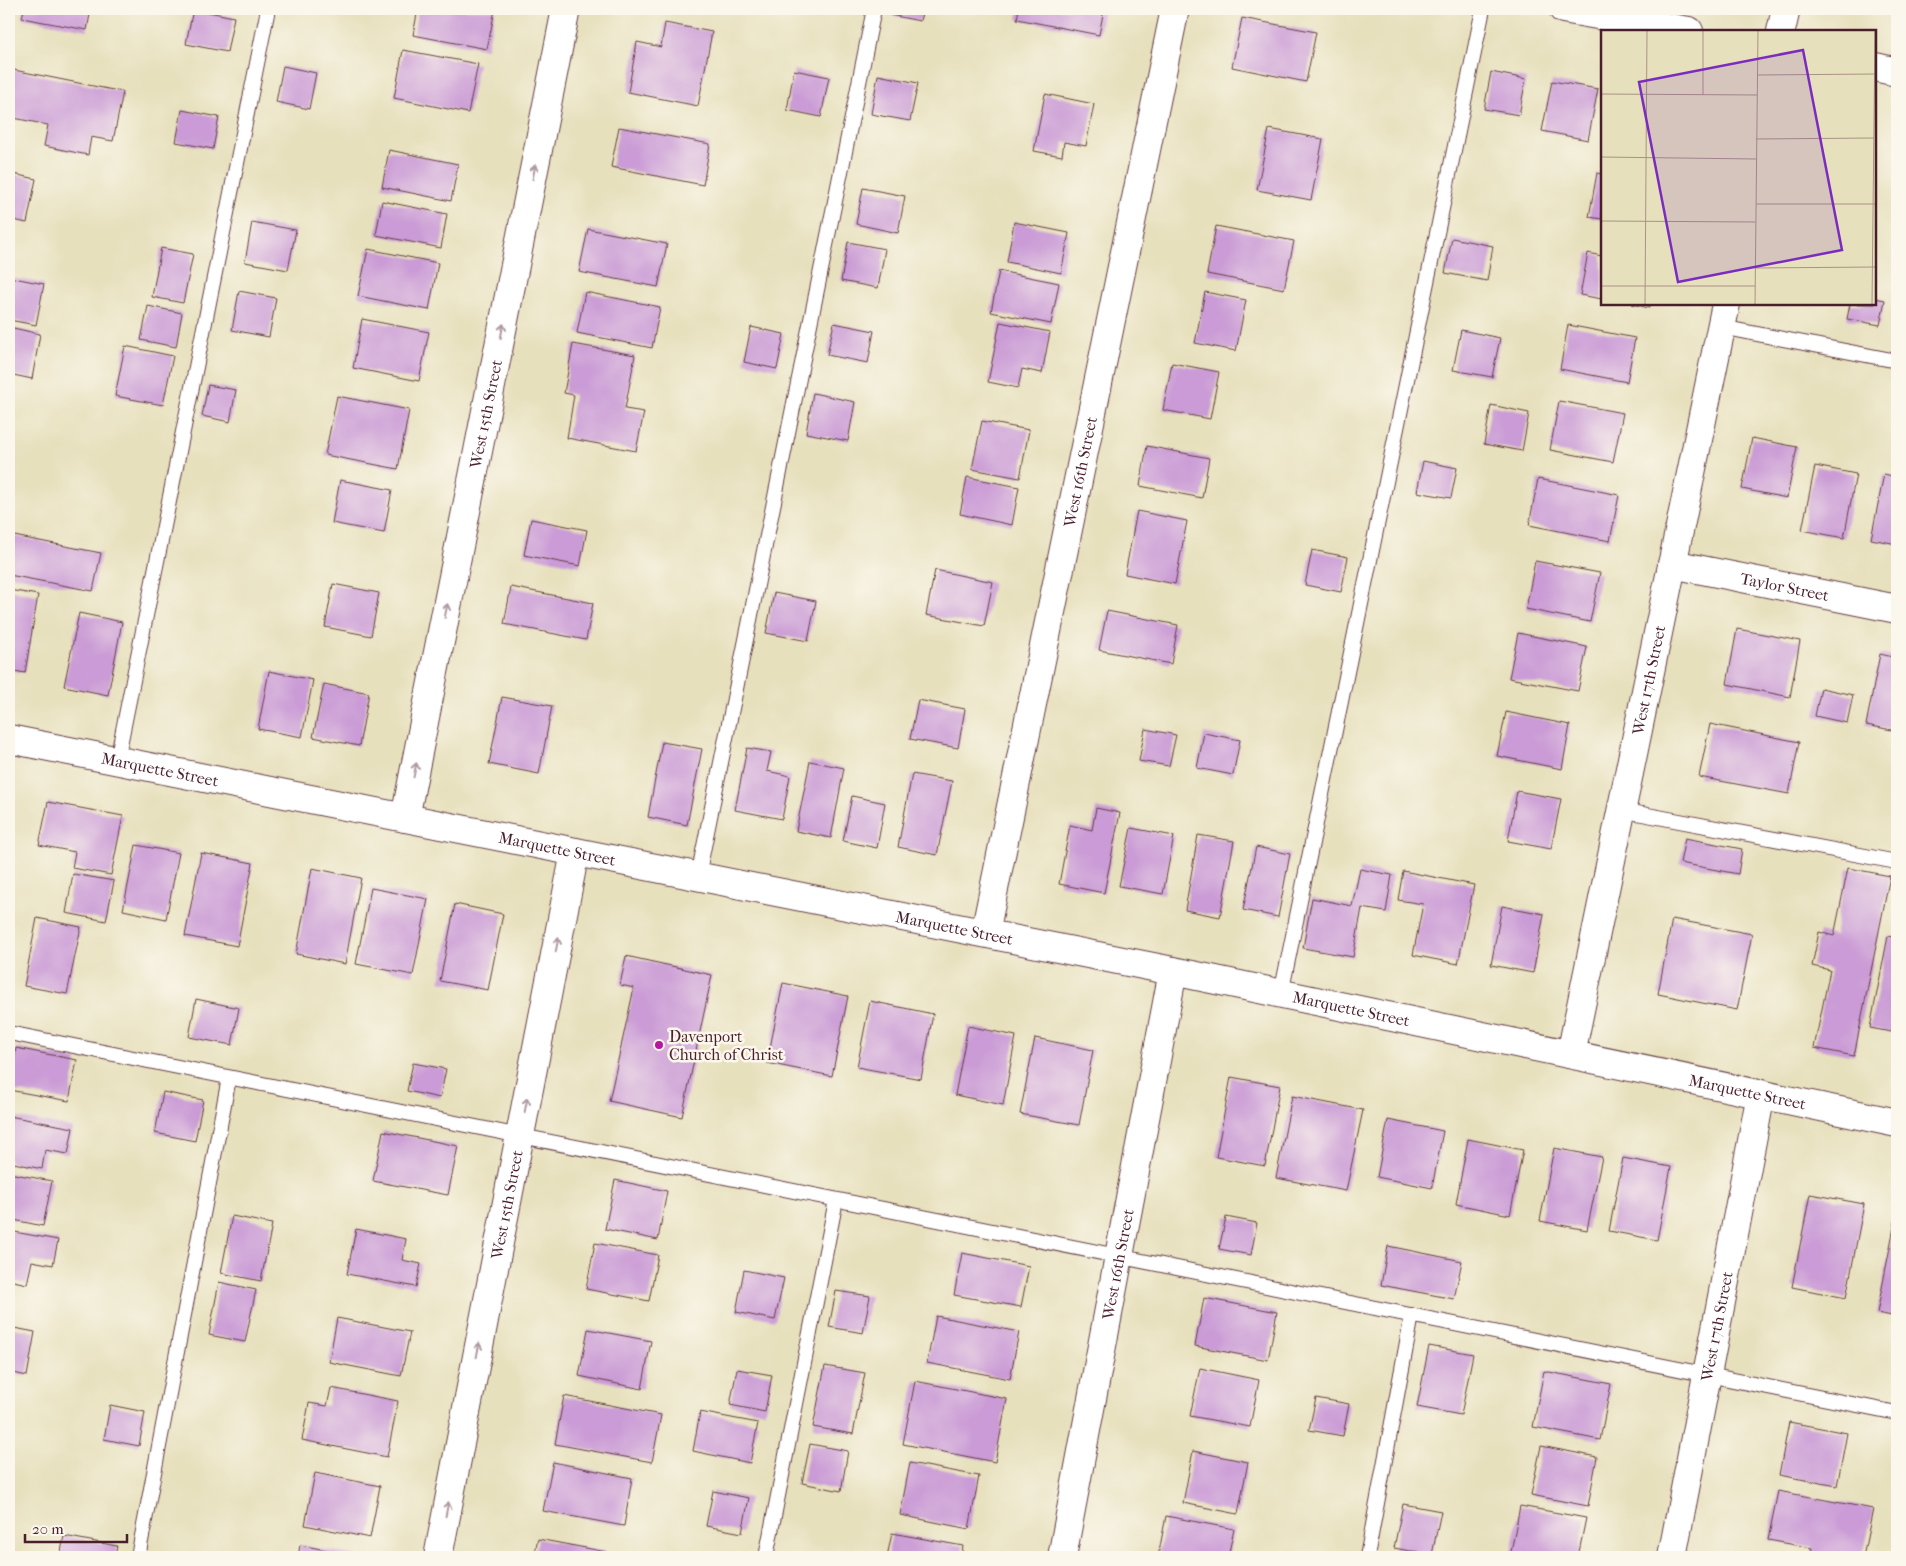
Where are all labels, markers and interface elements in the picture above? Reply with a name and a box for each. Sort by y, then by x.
inset map [1601,30,1876,305]
one-way arrow [529,164,539,180]
one-way arrow [498,323,507,339]
street label: West 15th Street [465,358,506,471]
street label: West 16th Street [1059,414,1101,530]
street label: Taylor Street [1739,568,1831,605]
one-way arrow [442,603,452,619]
street label: West 17th Street [1628,623,1669,737]
street label: Marquette Street [100,748,221,790]
one-way arrow [410,762,420,778]
street label: Marquette Street [497,827,618,869]
street label: Marquette Street [894,906,1015,948]
one-way arrow [553,937,563,953]
street label: Marquette Street [1291,987,1412,1030]
place label: Davenport Church of Christ [669,1027,784,1064]
marker: Davenport Church of Christ [653,1039,665,1051]
street label: Marquette Street [1687,1070,1808,1113]
one-way arrow [522,1097,532,1113]
street label: West 15th Street [486,1148,526,1262]
street label: West 16th Street [1097,1207,1137,1322]
street label: West 17th Street [1696,1269,1736,1384]
one-way arrow [474,1342,484,1358]
one-way arrow [443,1502,453,1518]
scale bar [25,1511,128,1543]
text: 20 m [32,1520,64,1538]

